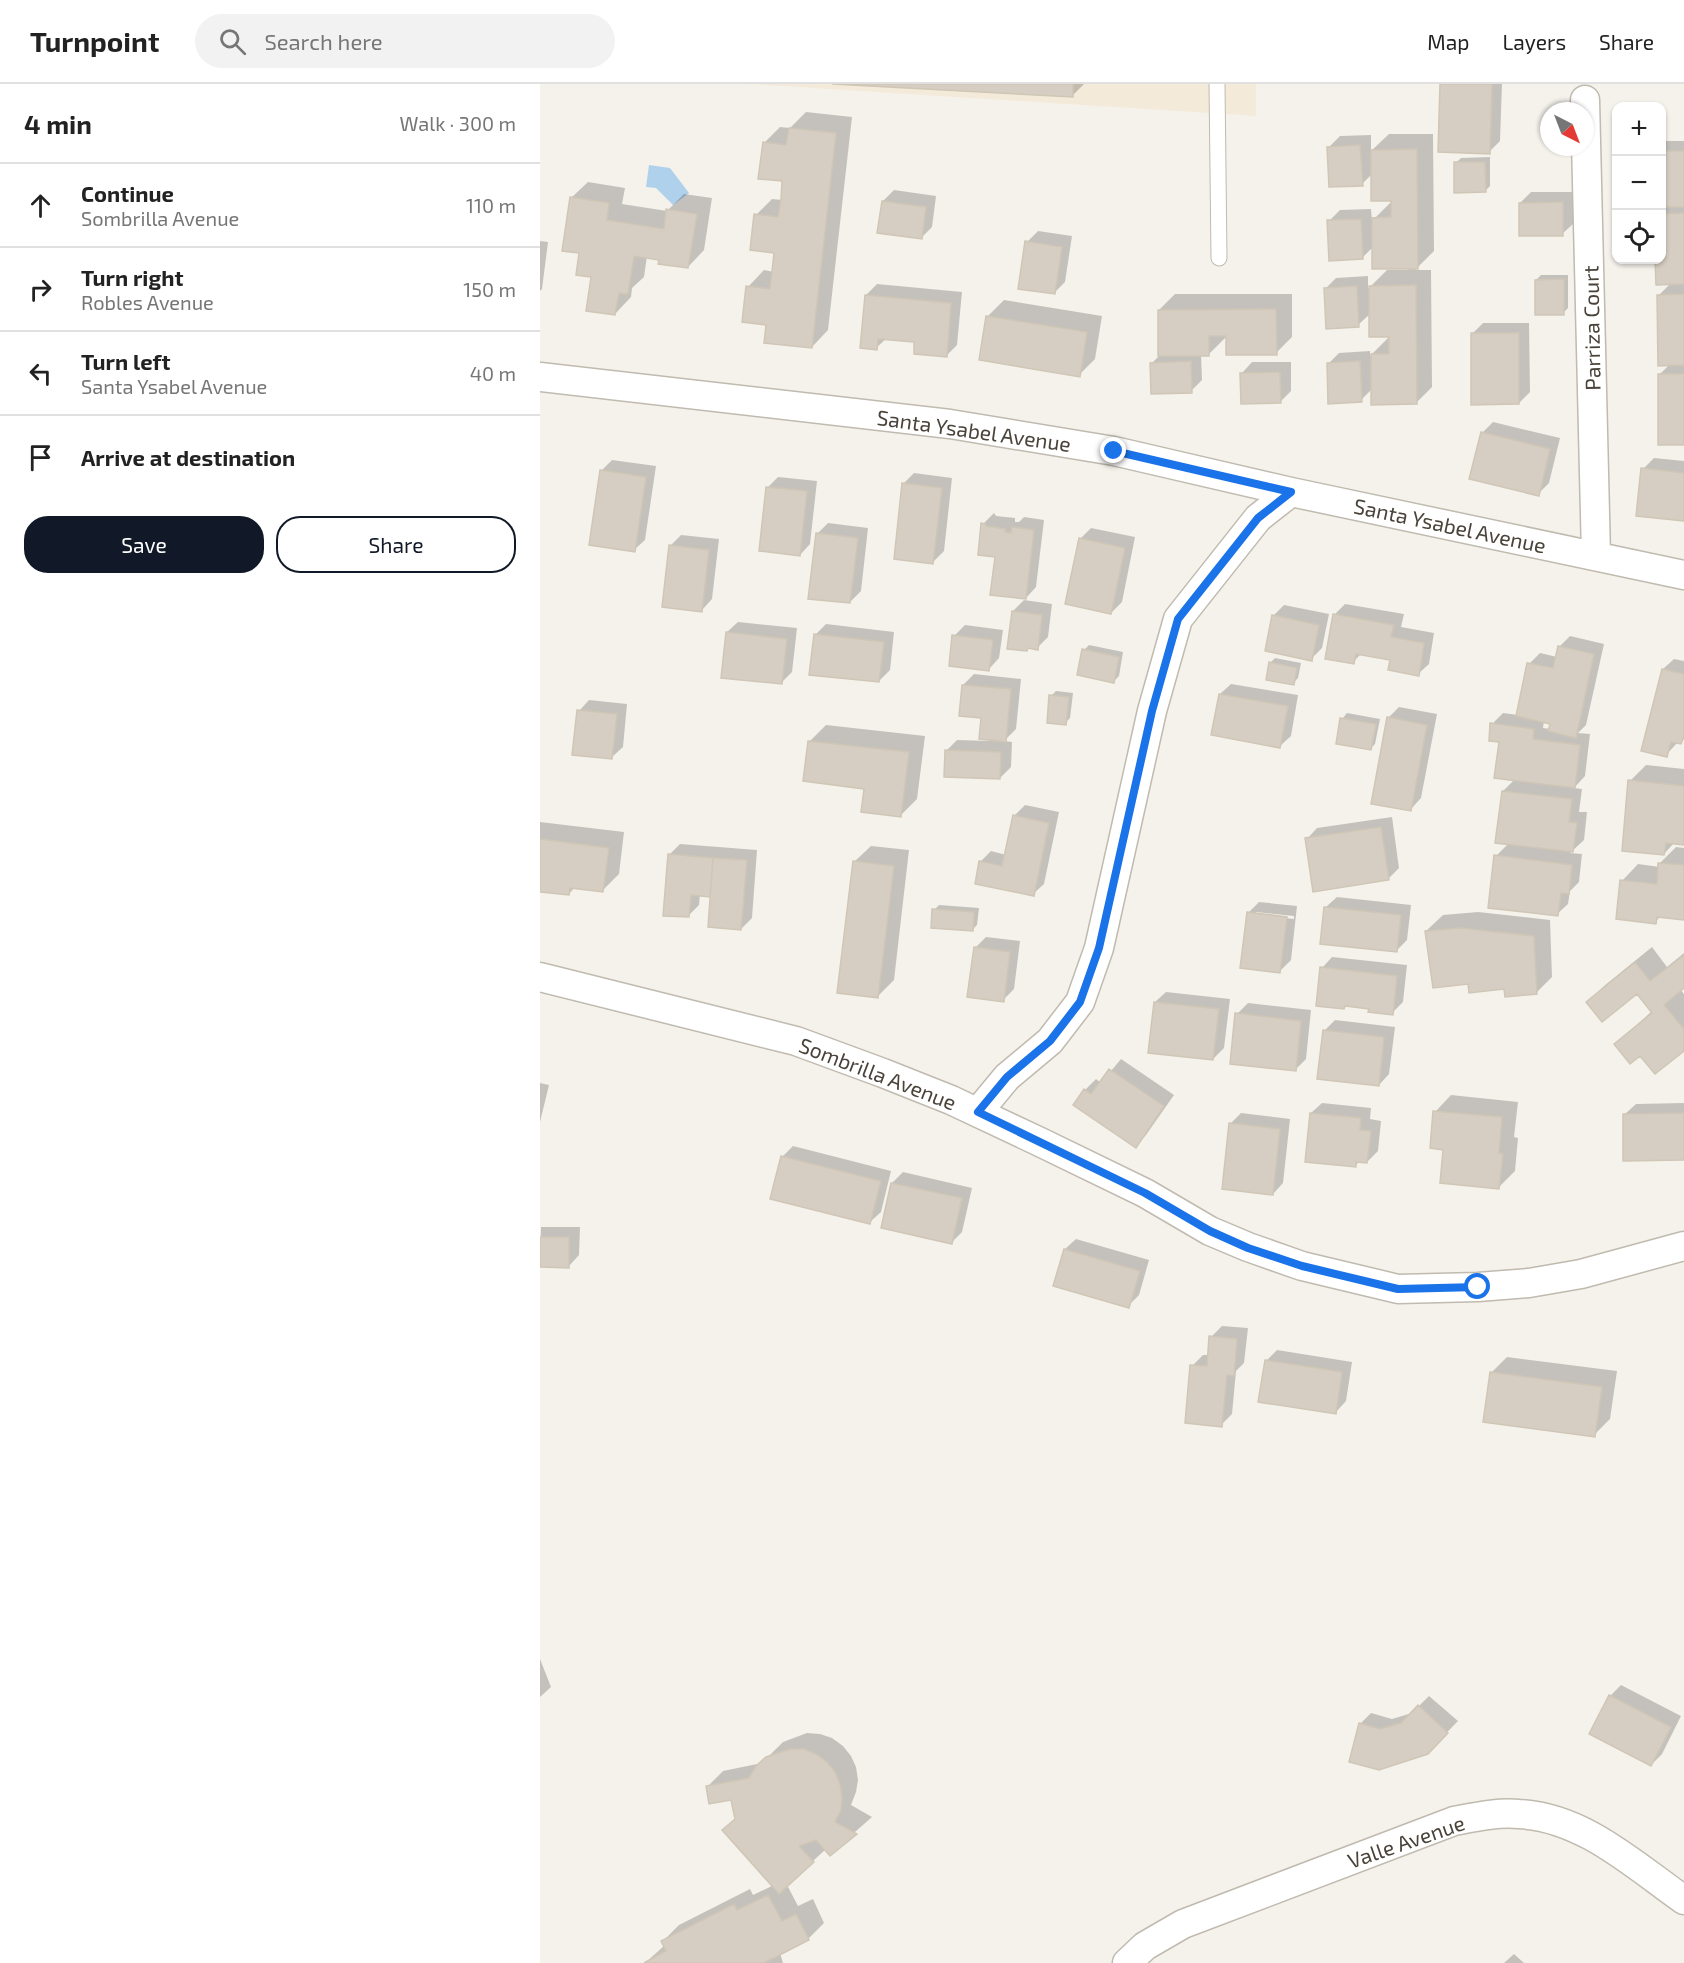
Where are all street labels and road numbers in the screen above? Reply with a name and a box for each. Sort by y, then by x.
street label: Parriza Court [1577,265,1605,391]
street label: Santa Ysabel Avenue [875,404,1073,456]
street label: Santa Ysabel Avenue [1352,492,1548,558]
street label: Sombrilla Avenue [796,1032,960,1114]
street label: Valle Avenue [1344,1809,1468,1873]

